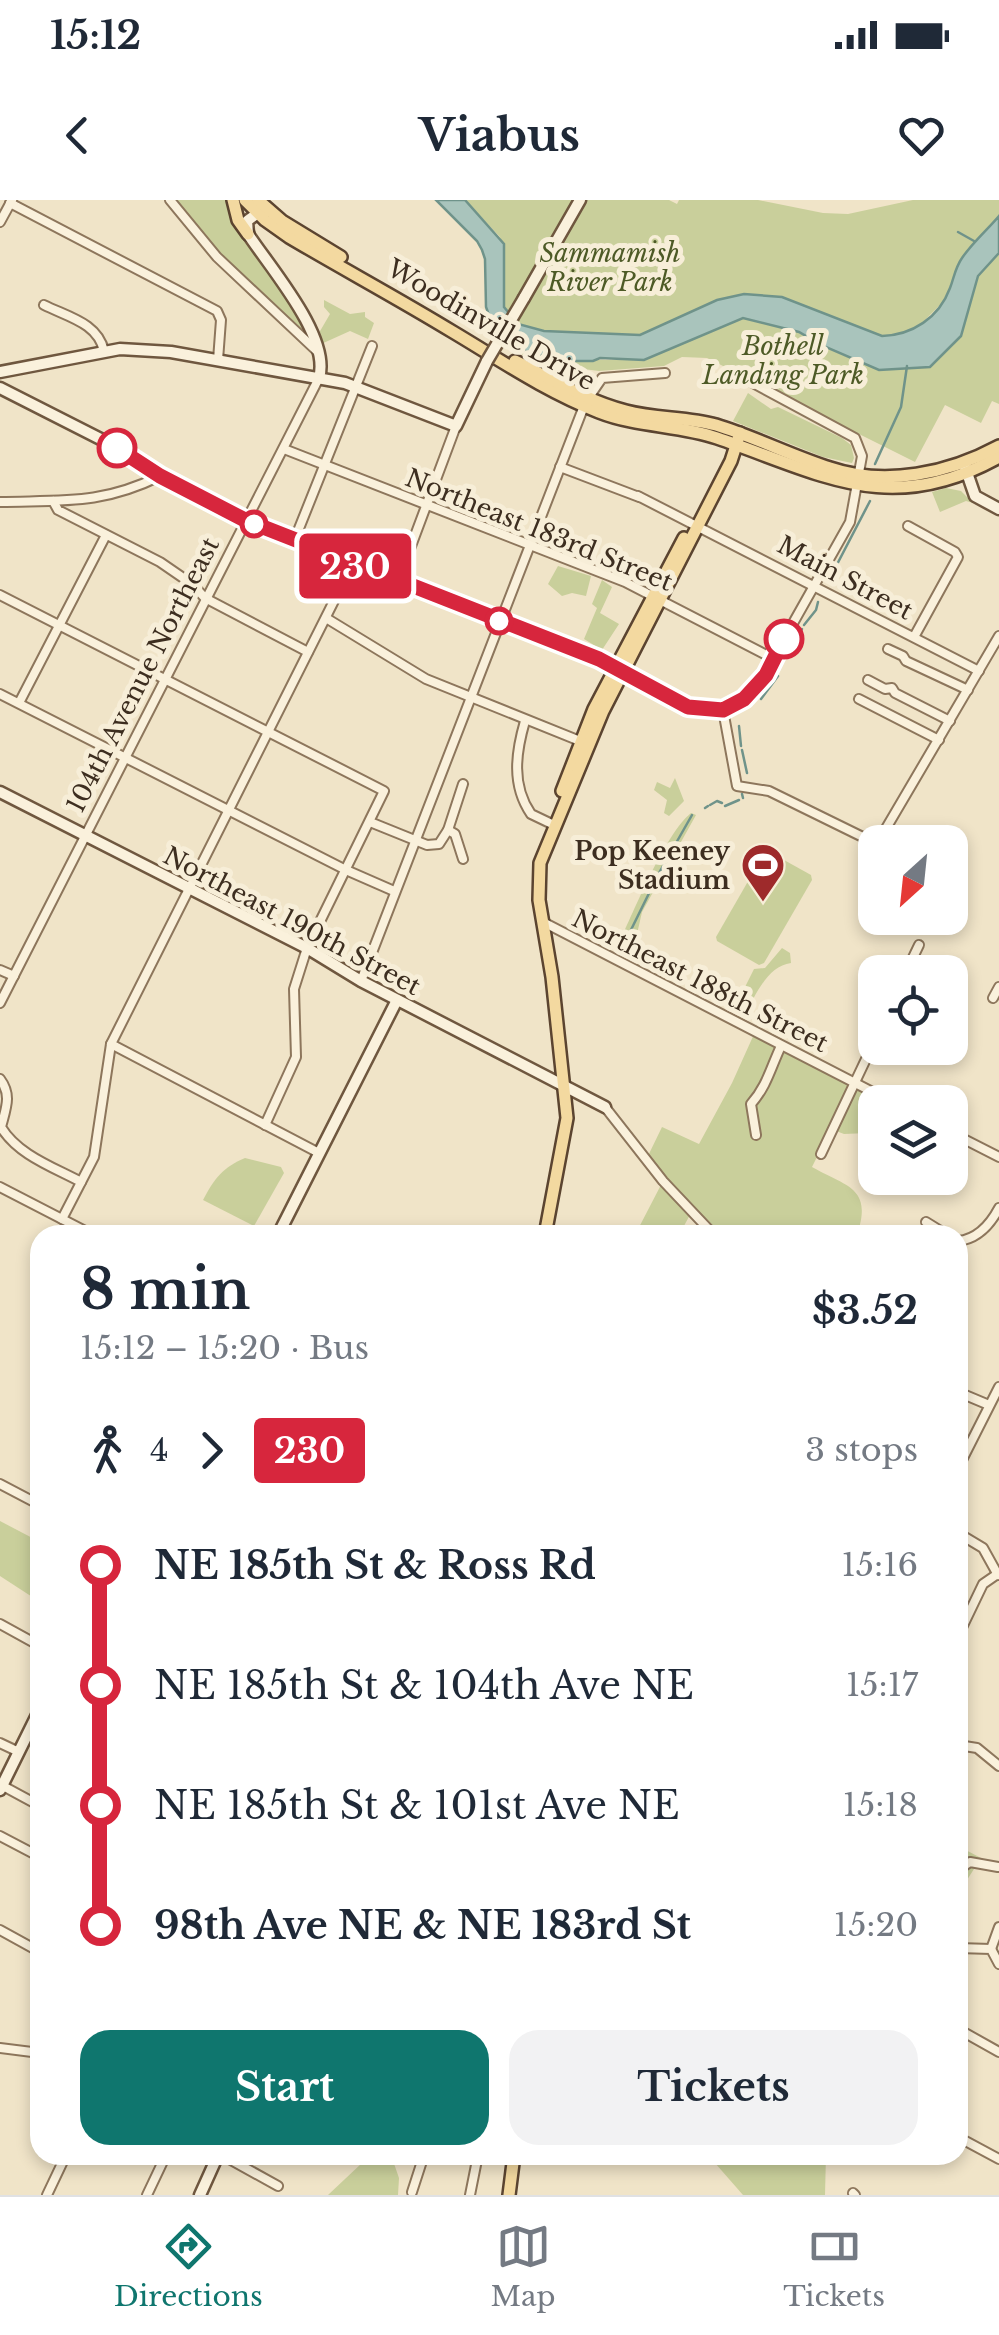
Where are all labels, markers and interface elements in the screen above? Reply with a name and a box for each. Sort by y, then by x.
text: 15:12 [50,12,141,59]
text: Viabus [419,107,580,163]
icon: back [50,108,105,163]
icon: heart [894,108,949,163]
park label: Sammamish River Park [540,238,680,298]
street label: Woodinville Drive [381,252,601,397]
park label: Bothell Landing Park [701,331,864,391]
unlabelled marker [98,429,136,467]
street label: Northeast 183rd Street [401,462,678,598]
unlabelled marker [241,511,267,537]
street label: Main Street [772,529,919,627]
street label: 104th Avenue Northeast [60,532,226,818]
line badge: 230 [298,534,412,598]
text: 230 [319,545,391,588]
unlabelled marker [486,608,512,634]
unlabelled marker [765,620,803,658]
north arrow [858,825,968,935]
map controls [858,825,968,1195]
place label: Pop Keeney Stadium [574,836,731,896]
street label: Northeast 190th Street [158,840,426,1002]
sports icon: Pop Keeney Stadium [740,842,786,903]
street label: Northeast 188th Street [567,903,834,1059]
button: locate [858,955,968,1065]
button: layers [858,1085,968,1195]
text: 8 min [80,1256,250,1324]
text: $3.52 [812,1287,918,1334]
text: 15:12 – 15:20 · Bus [80,1328,369,1368]
icon: walk [80,1423,135,1478]
icon: forward [184,1423,239,1478]
text: 230 [274,1429,345,1472]
text: 4 [150,1430,169,1470]
text: 3 stops [805,1430,918,1470]
text: NE 185th St & Ross Rd [154,1542,596,1589]
text: 15:16 [842,1545,918,1585]
text: NE 185th St & 104th Ave NE [154,1662,694,1709]
text: 15:17 [846,1665,918,1705]
text: NE 185th St & 101st Ave NE [154,1782,680,1829]
text: 15:18 [843,1785,918,1825]
text: 98th Ave NE & NE 183rd St [154,1902,691,1949]
text: 15:20 [834,1905,918,1945]
button: Start [80,2030,489,2145]
button: Tickets [509,2030,918,2145]
tab: Directions [114,2219,263,2314]
tab: Map [491,2219,556,2314]
tab: Tickets [783,2219,885,2314]

